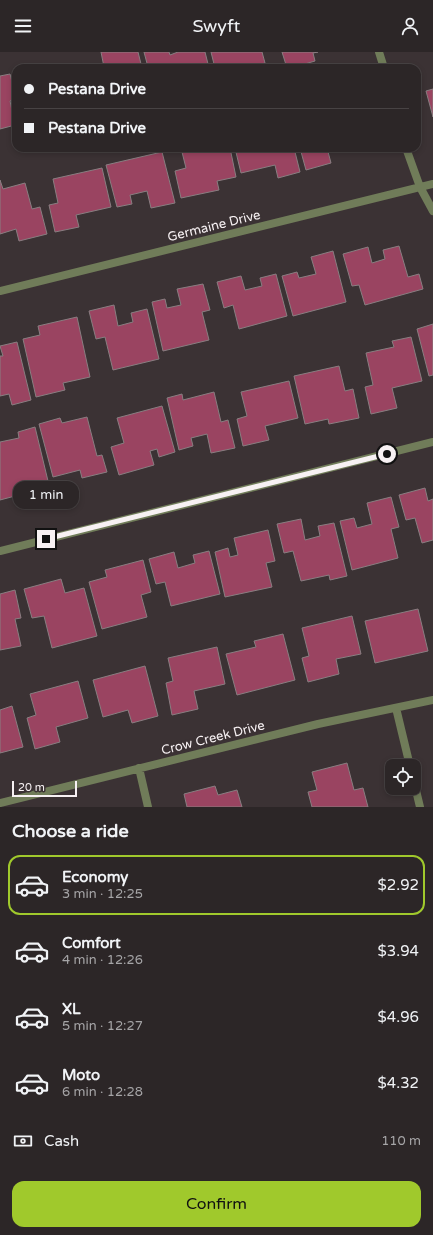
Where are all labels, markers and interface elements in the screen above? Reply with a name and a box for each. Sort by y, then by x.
icon: menu [12,15,34,37]
text: Swyft [192,15,241,37]
icon: person [399,15,421,37]
text: Pestana Drive [48,80,146,98]
text: Pestana Drive [48,119,146,137]
street label: Germaine Drive [166,207,262,245]
route start [378,445,396,463]
callout: 1 min [13,481,79,509]
text: 1 min [29,487,63,503]
route end [37,530,55,548]
street label: Crow Creek Drive [160,717,266,759]
map controls [385,759,421,795]
button: locate [385,759,421,795]
scale bar [12,779,77,798]
text: 20 m [18,781,45,794]
text: Choose a ride [12,820,129,842]
icon: car [14,867,50,903]
text: Economy [62,868,128,886]
text: $2.92 [378,876,419,894]
text: 3 min · 12:25 [62,886,143,902]
icon: car [14,933,50,969]
text: Comfort [62,934,121,952]
text: $3.94 [378,942,419,960]
text: 4 min · 12:26 [62,952,143,968]
icon: car [14,999,50,1035]
text: XL [62,1000,81,1018]
text: $4.96 [378,1008,419,1026]
text: 5 min · 12:27 [62,1018,143,1034]
icon: car [14,1065,50,1101]
text: Moto [62,1066,100,1084]
text: $4.32 [378,1074,419,1092]
text: 6 min · 12:28 [62,1084,143,1100]
icon: cash [12,1130,34,1152]
text: Cash [44,1132,79,1150]
text: 110 m [381,1133,421,1149]
button: Confirm [12,1181,421,1227]

